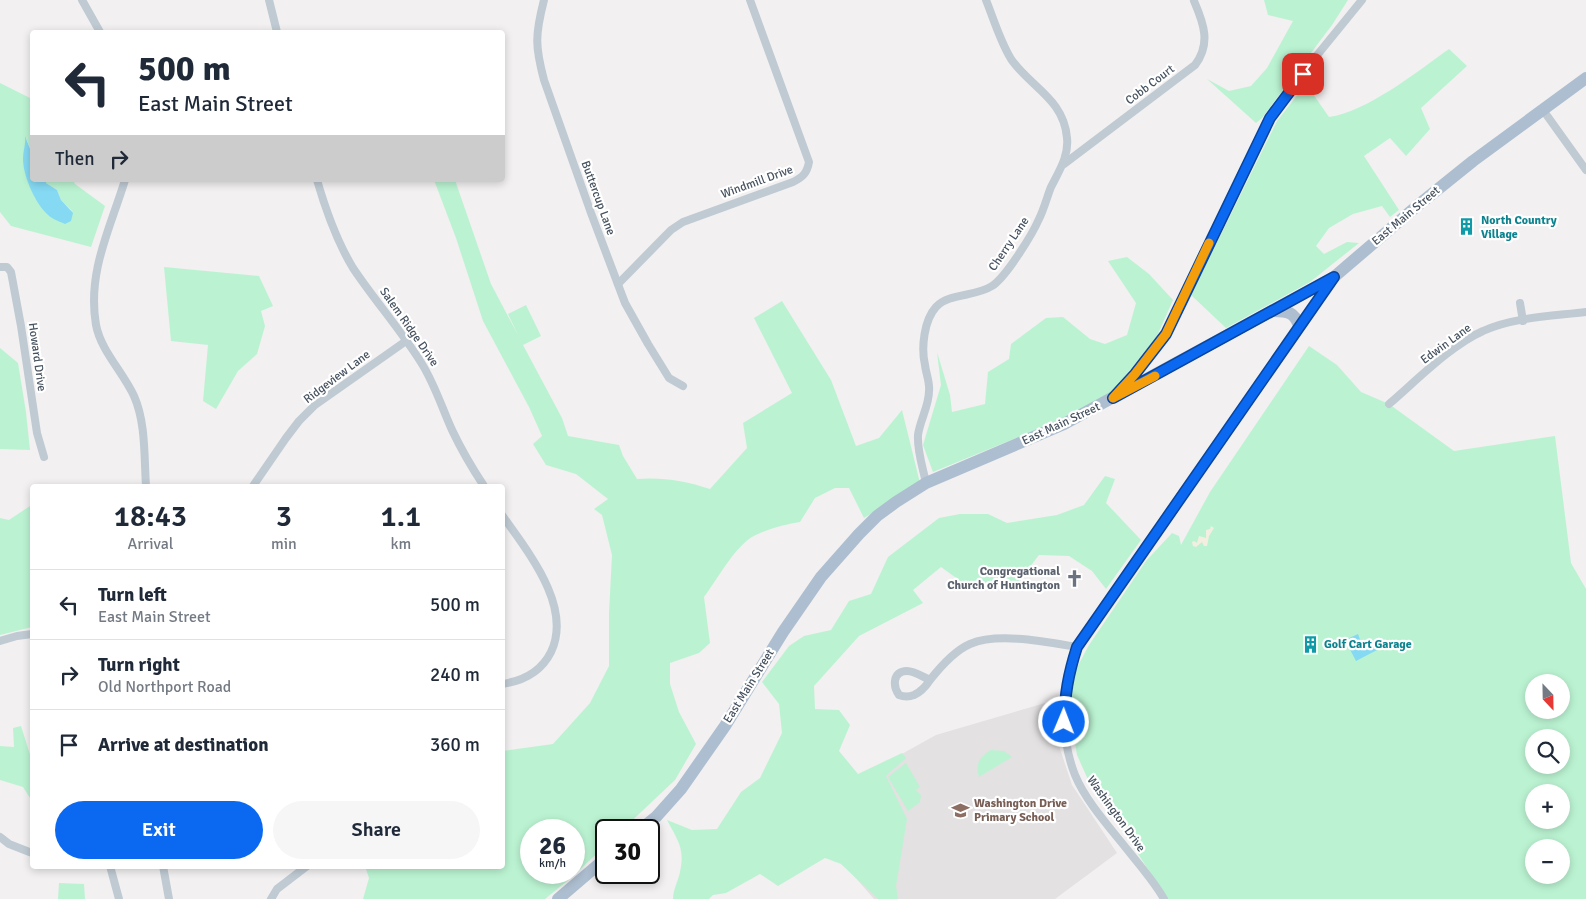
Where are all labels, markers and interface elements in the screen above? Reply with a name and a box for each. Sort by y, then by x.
text: 500 m [138,47,231,90]
icon: left [55,50,120,115]
pin [1282,53,1324,95]
icon: arrive [1289,60,1317,88]
street label: Cobb Court [1123,62,1177,108]
text: East Main Street [138,90,293,117]
icon: right [105,145,133,173]
text: Then [55,147,95,171]
street label: Buttercup Lane [578,159,618,237]
street label: Windmill Drive [719,162,795,202]
street label: East Main Street [1369,183,1443,249]
place label: North Country Village [1481,213,1557,242]
street label: Cherry Lane [985,214,1033,274]
building icon: North Country Village [1457,217,1477,237]
street label: Salem Ridge Drive [376,285,442,369]
street label: Edwin Lane [1418,321,1474,367]
street label: Howard Drive [25,322,49,392]
street label: Ridgeview Lane [301,347,373,407]
street label: East Main Street [1020,399,1102,449]
text: 18:43 [114,498,187,535]
text: 3 [276,498,292,535]
text: 1.1 [381,498,421,535]
text: Arrival [127,534,173,554]
text: min [271,534,297,554]
text: km [390,534,411,554]
place label: Congregational Church of Huntington [947,564,1060,593]
church icon: Congregational Church of Huntington [1064,568,1084,588]
text: Turn left [98,583,167,607]
icon: left [55,591,83,619]
text: 500 m [430,593,480,617]
text: East Main Street [98,607,211,627]
building icon: Golf Cart Garage [1300,634,1320,654]
place label: Golf Cart Garage [1324,637,1412,652]
street label: East Main Street [720,646,778,726]
text: Turn right [98,653,180,677]
icon: right [55,661,83,689]
text: 240 m [430,663,480,687]
north arrow [1525,674,1570,719]
map controls [1525,674,1570,884]
text: Old Northport Road [98,677,231,697]
position arrow [1037,695,1089,747]
button: search [1525,729,1570,774]
icon: arrive [55,731,83,759]
text: Arrive at destination [98,733,269,757]
text: 360 m [430,733,480,757]
street label: Washington Drive [1083,773,1149,855]
button: + [1525,784,1570,829]
place label: Washington Drive Primary School [974,796,1067,825]
school or university icon: Washington Drive Primary School [950,800,970,820]
button: Exit [55,801,263,859]
button: Share [273,801,480,859]
speed limit sign: 30 [595,819,660,884]
text: 26 [539,830,566,861]
button: − [1525,839,1570,884]
text: km/h [539,856,566,871]

